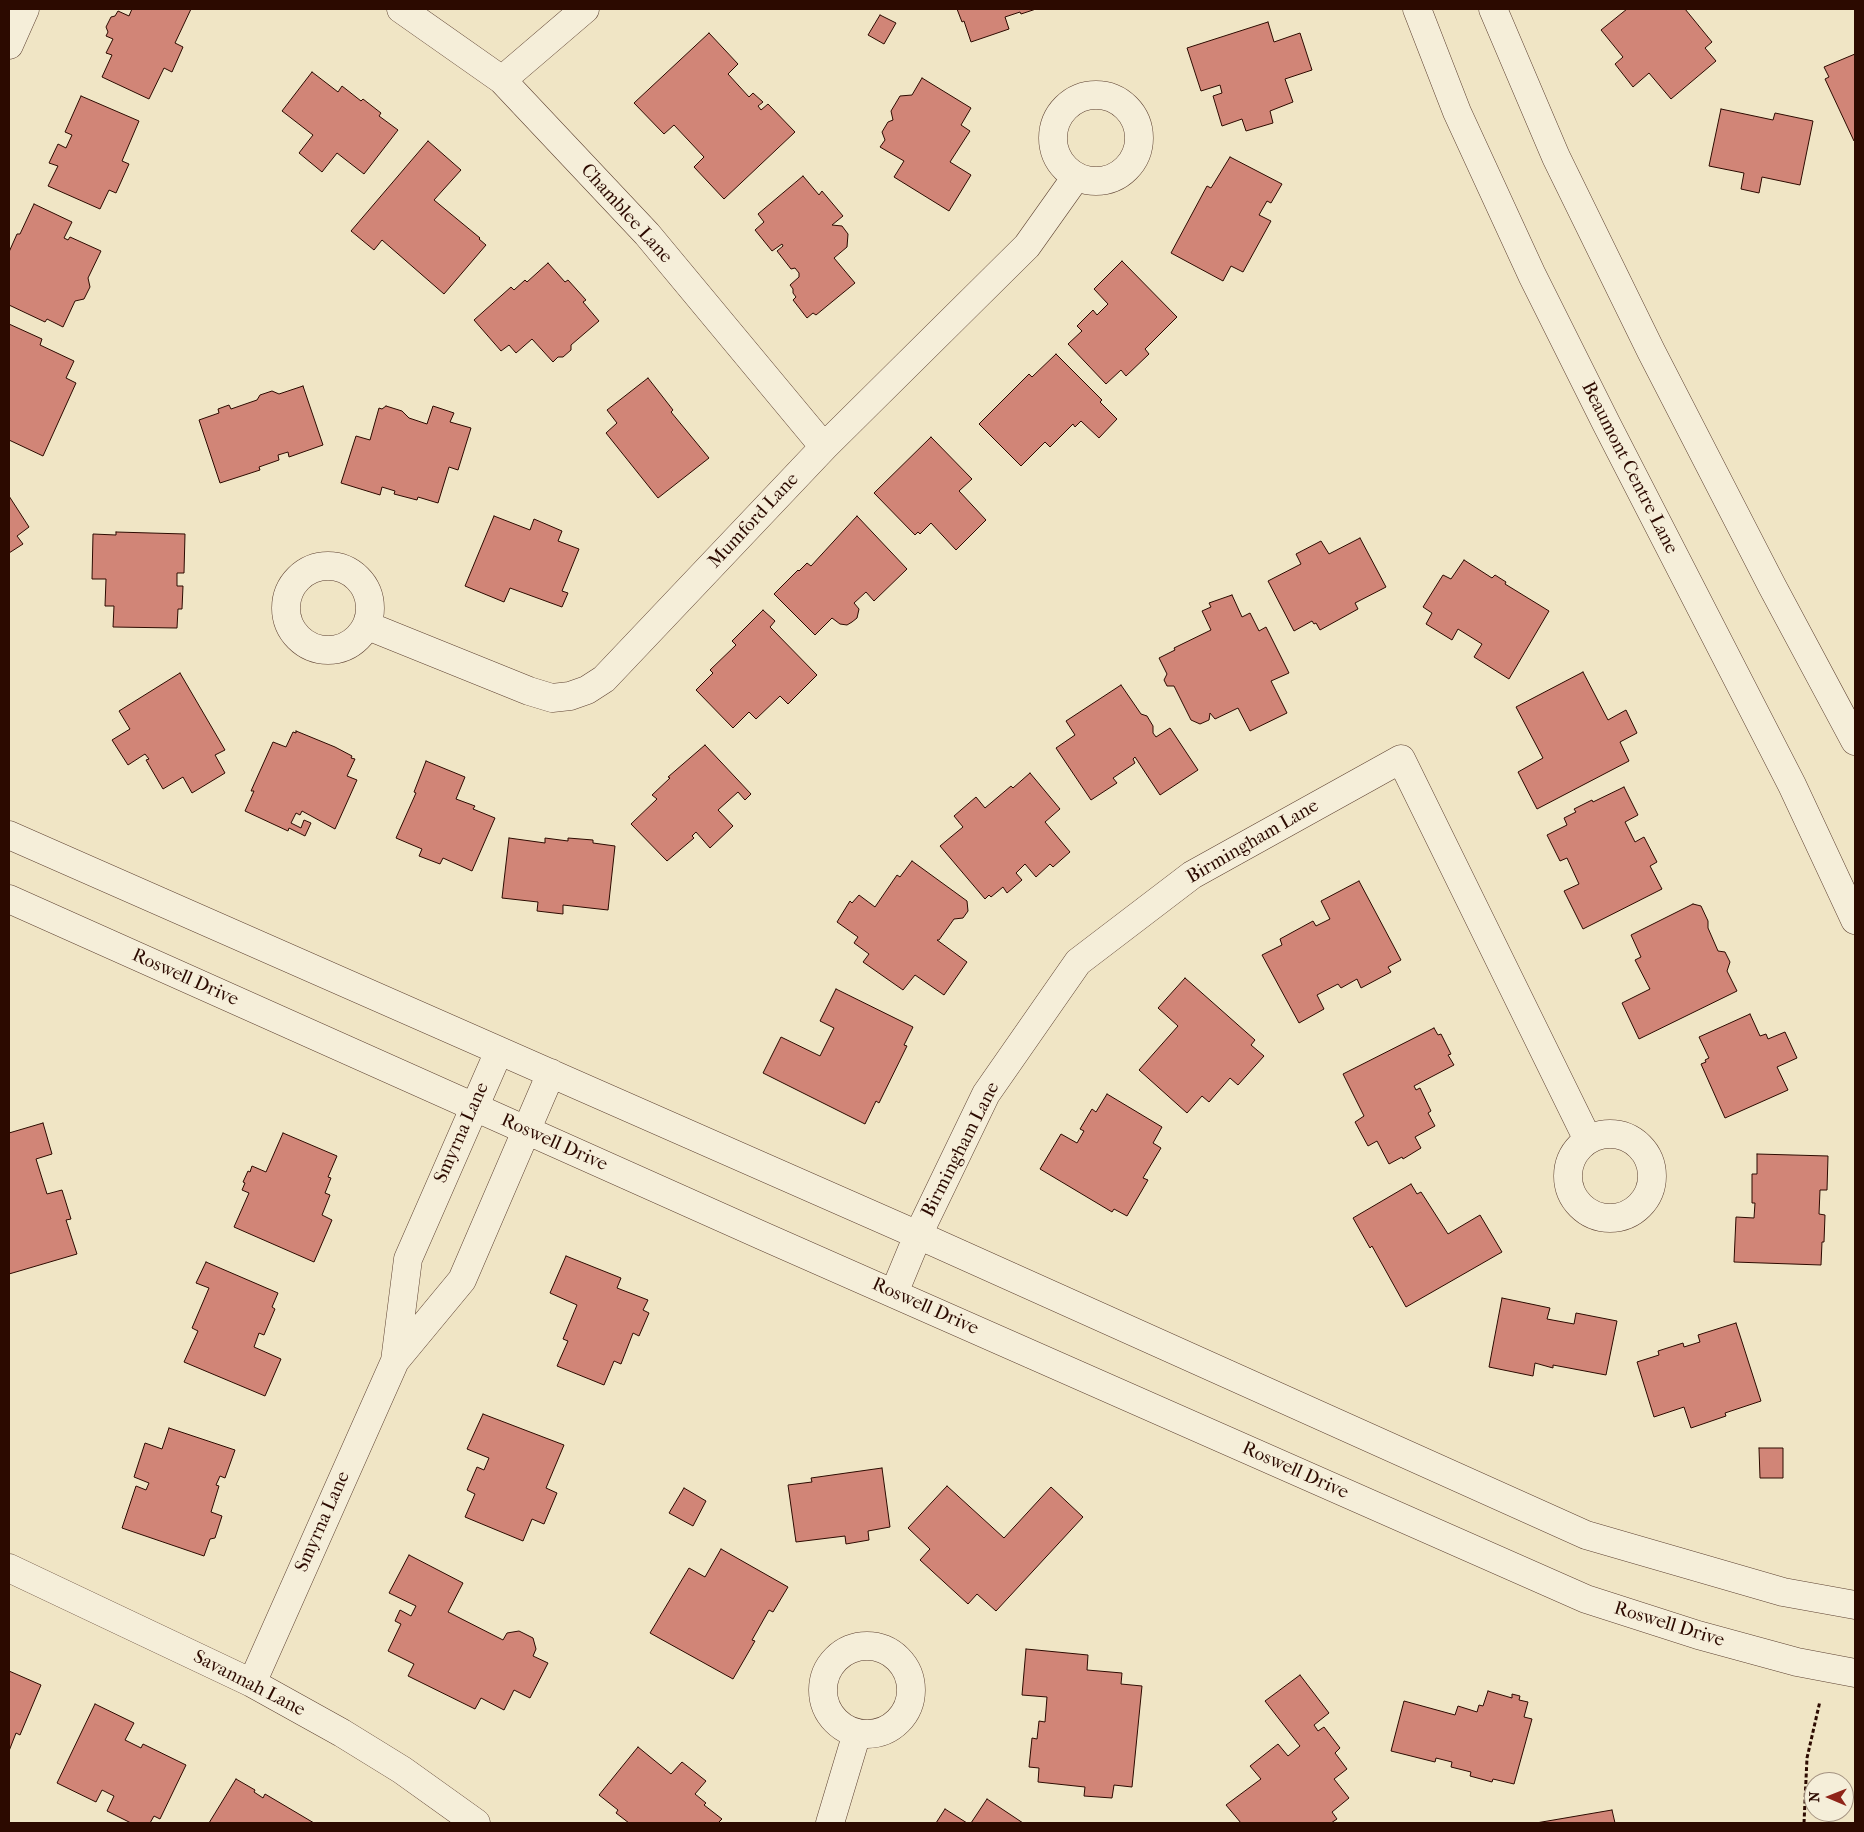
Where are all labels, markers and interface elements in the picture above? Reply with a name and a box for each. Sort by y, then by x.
street label: Chamblee Lane [575,159,677,269]
street label: Beaumont Centre Lane [1576,378,1682,558]
street label: Mumford Lane [704,469,804,573]
street label: Birmingham Lane [1183,795,1323,889]
street label: Roswell Drive [128,944,242,1012]
street label: Smyrna Lane [430,1079,494,1187]
street label: Birmingham Lane [917,1079,1005,1221]
street label: Roswell Drive [497,1109,611,1177]
street label: Roswell Drive [868,1273,982,1341]
street label: Roswell Drive [1238,1437,1352,1505]
street label: Smyrna Lane [291,1468,355,1576]
street label: Roswell Drive [1611,1597,1727,1653]
street label: Savannah Lane [189,1646,309,1722]
north arrow [1804,1772,1854,1822]
text: N [1806,1791,1823,1802]

